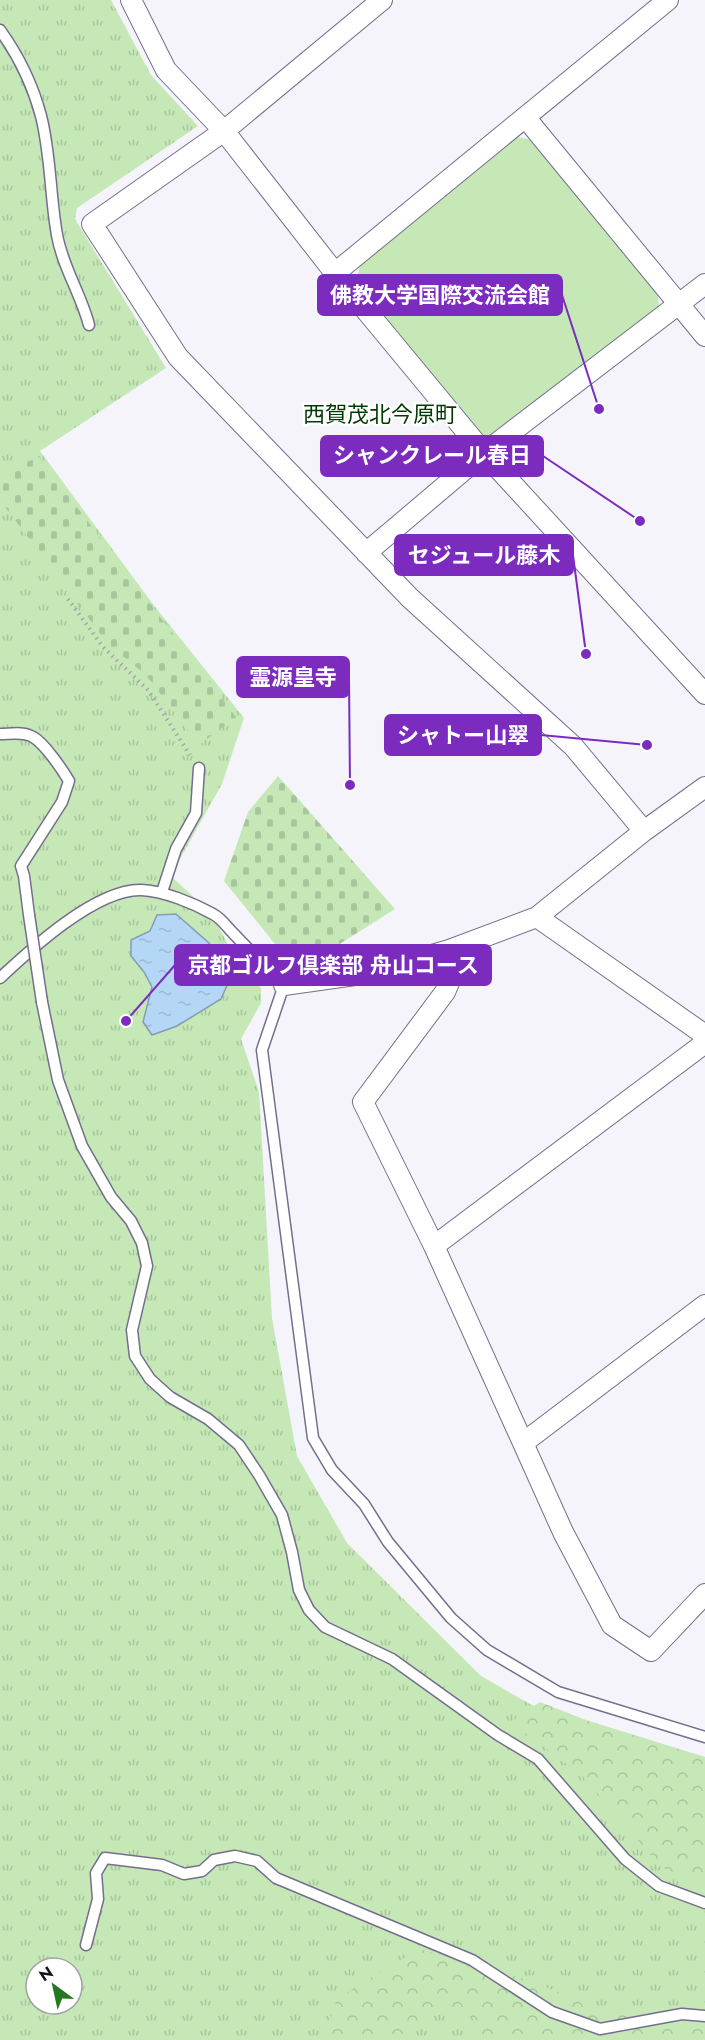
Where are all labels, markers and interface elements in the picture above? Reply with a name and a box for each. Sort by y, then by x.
callout: 佛教大学国際交流会館 [318,275,562,315]
text: 佛教大学国際交流会館 [330,279,550,311]
district label: 西賀茂北今原町 [303,398,457,430]
callout: シャンクレール春日 [321,436,543,476]
text: シャンクレール春日 [333,439,531,471]
callout: セジュール藤木 [395,535,573,575]
text: セジュール藤木 [408,539,560,571]
callout: 霊源皇寺 [237,657,349,697]
text: 霊源皇寺 [249,661,337,693]
callout: シャトー山翠 [385,715,541,755]
text: シャトー山翠 [397,719,529,751]
callout: 京都ゴルフ倶楽部 舟山コース [175,945,491,985]
text: 京都ゴルフ倶楽部 舟山コース [187,949,479,981]
north arrow [24,1956,84,2016]
text: N [35,1961,58,1987]

